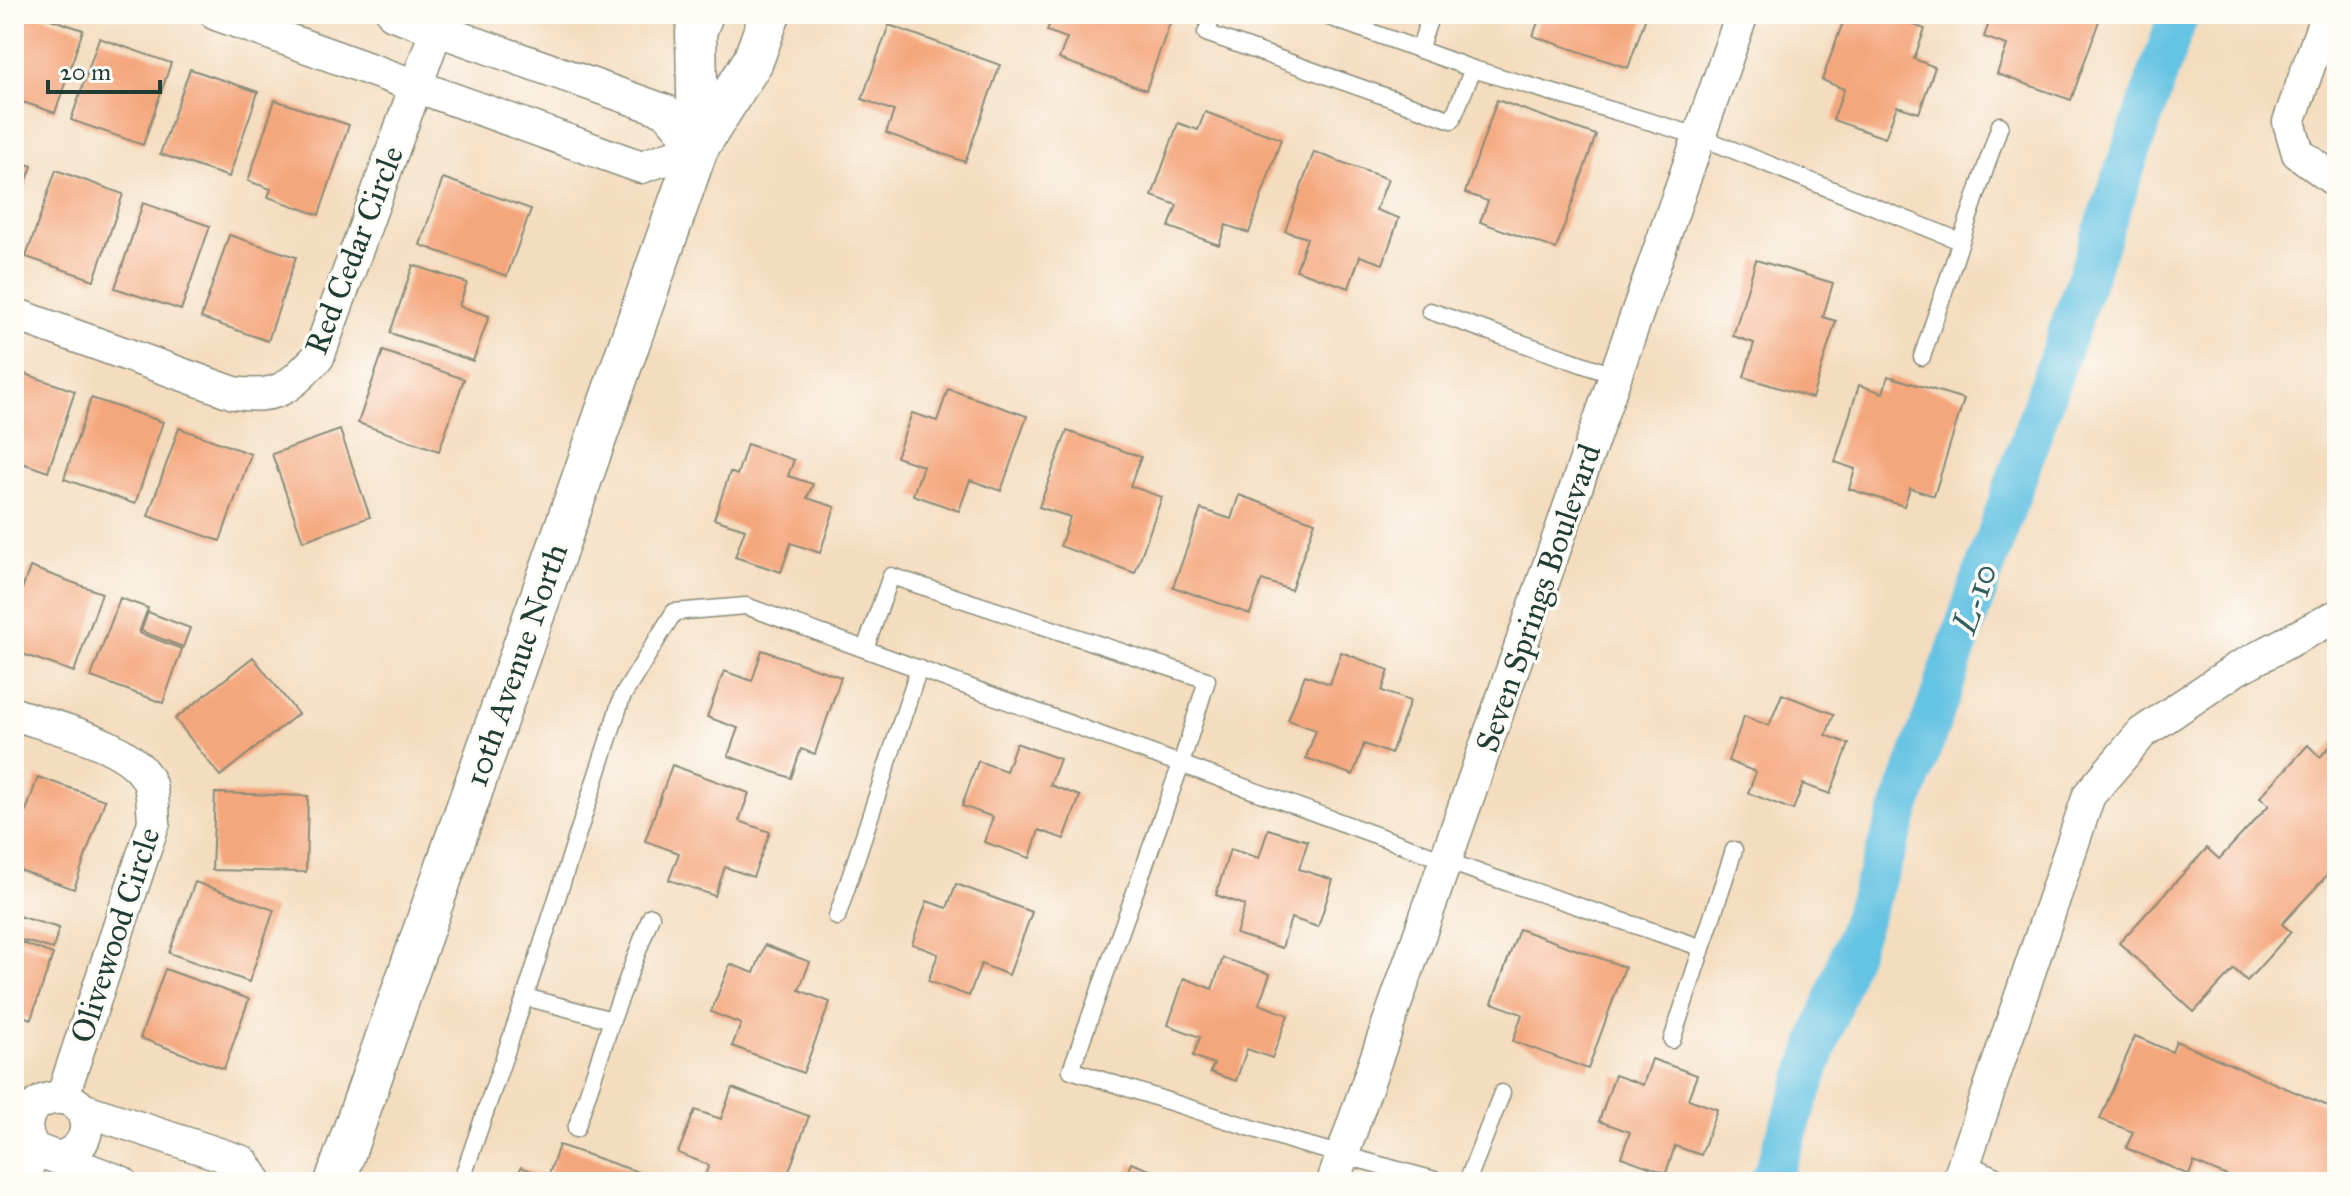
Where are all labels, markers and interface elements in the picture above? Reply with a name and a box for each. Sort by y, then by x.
scale bar [48,44,160,94]
text: 20 m [60,57,111,87]
street label: Red Cedar Circle [297,140,412,360]
street label: Seven Springs Boulevard [1467,439,1609,757]
street label: 10th Avenue North [457,539,576,792]
water label: L-10 [1943,558,2005,641]
street label: Olivewood Circle [62,823,169,1048]

